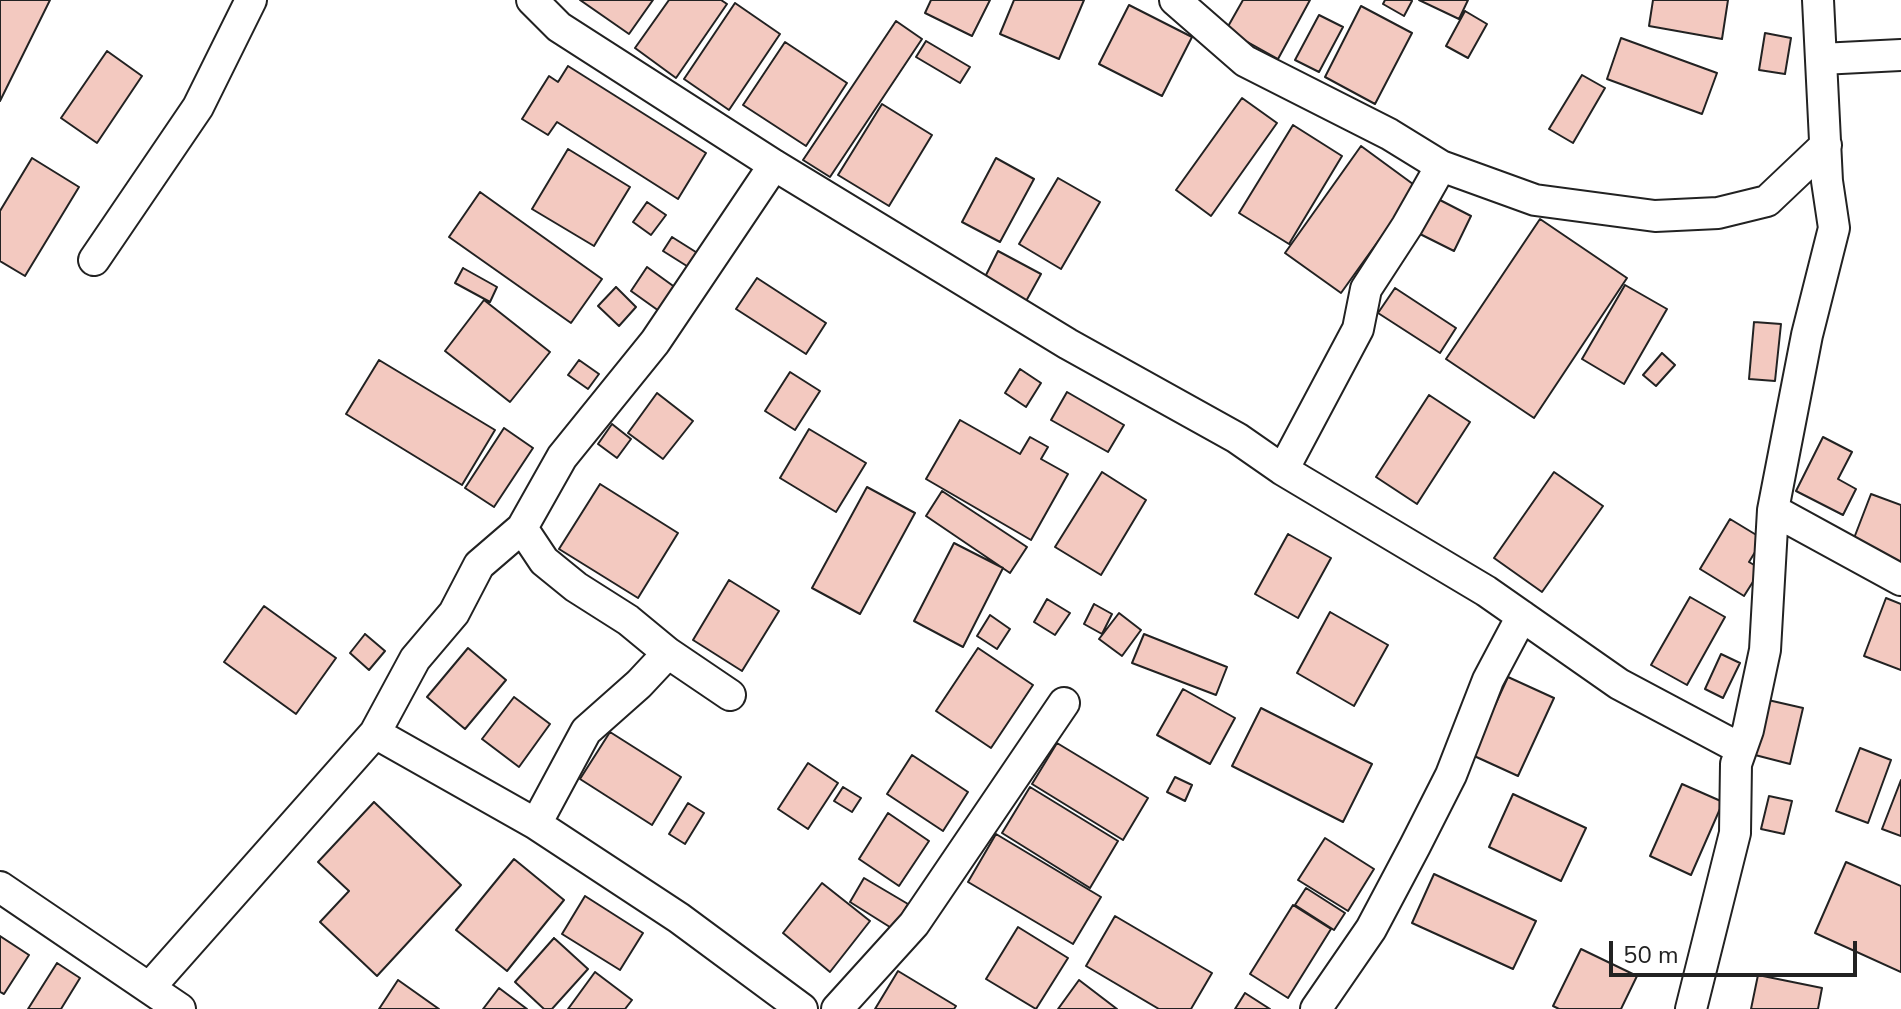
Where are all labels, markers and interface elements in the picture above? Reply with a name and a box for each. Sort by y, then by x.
scale bar [1613,925,1861,975]
text: 50 m [1623,939,1679,971]

